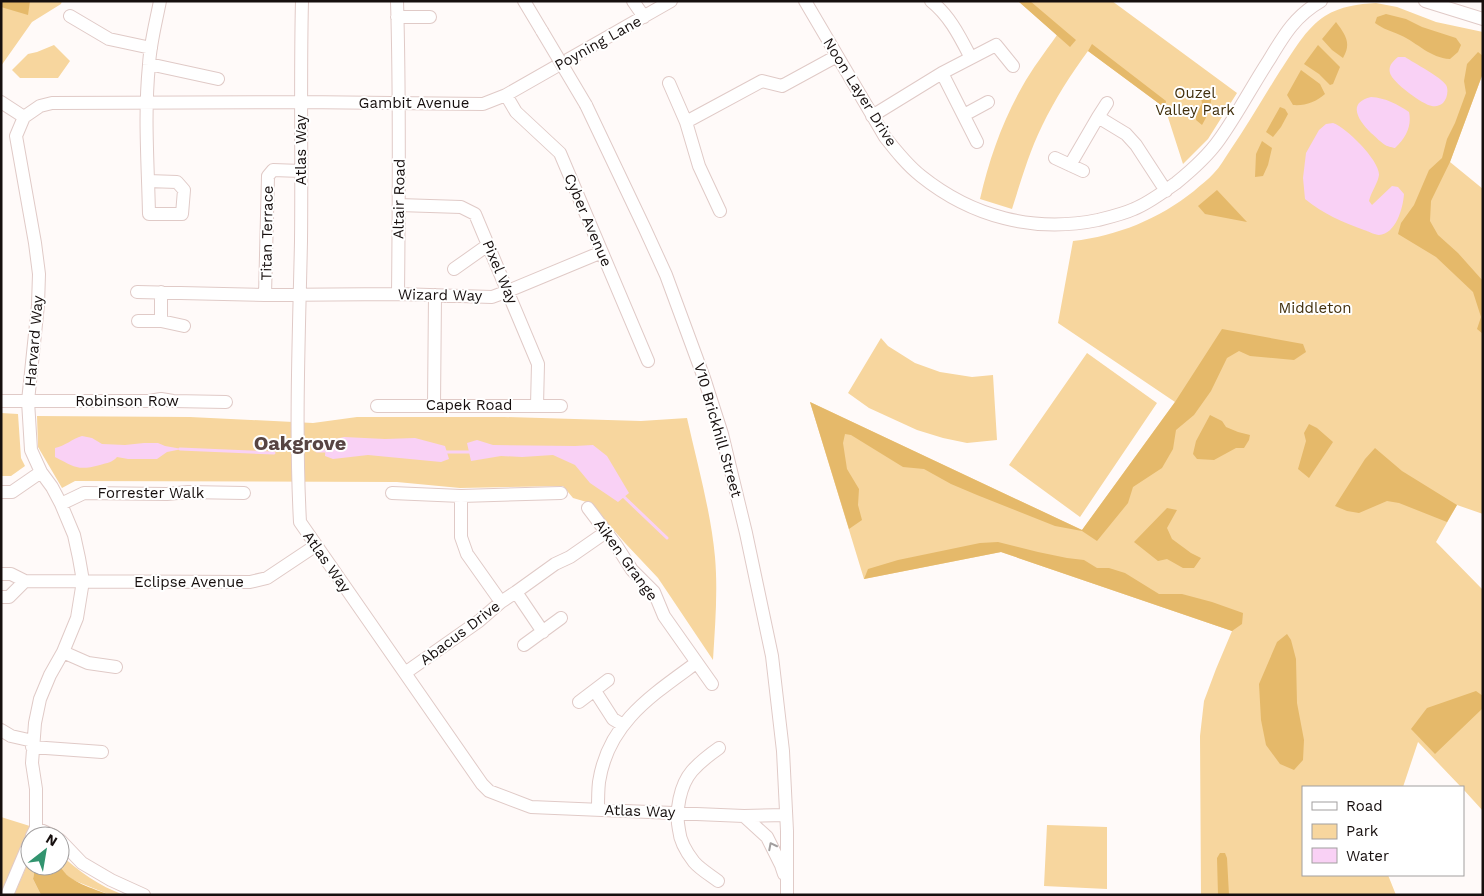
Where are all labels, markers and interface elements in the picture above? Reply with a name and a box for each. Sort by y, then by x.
street label: Poyning Lane [551,12,645,74]
street label: Noon Layer Drive [819,34,901,150]
park label: Ouzel Valley Park [1155,84,1235,119]
street label: Gambit Avenue [359,94,469,112]
street label: Atlas Way [292,114,310,186]
street label: Altair Road [389,159,409,239]
street label: Cyber Avenue [560,171,616,269]
street label: Titan Terrace [257,185,277,281]
street label: Pixel Way [478,237,522,307]
street label: Wizard Way [398,285,483,305]
street label: Harvard Way [21,294,47,387]
park label: Middleton [1278,299,1352,317]
street label: V10 Brickhill Street [690,361,746,500]
street label: Robinson Row [75,392,179,410]
street label: Capek Road [426,396,512,414]
district label: Oakgrove [254,431,346,455]
street label: Forrester Walk [98,484,205,502]
street label: Aiken Grange [590,516,662,604]
street label: Atlas Way [299,528,355,596]
street label: Eclipse Avenue [134,573,244,591]
street label: Abacus Drive [416,597,504,669]
legend [1302,786,1464,876]
text: Road [1346,797,1383,815]
street label: Atlas Way [604,801,676,821]
text: Park [1346,822,1379,840]
north arrow [20,826,70,876]
text: N [43,830,60,849]
one-way arrow [768,842,778,851]
text: Water [1346,847,1389,865]

